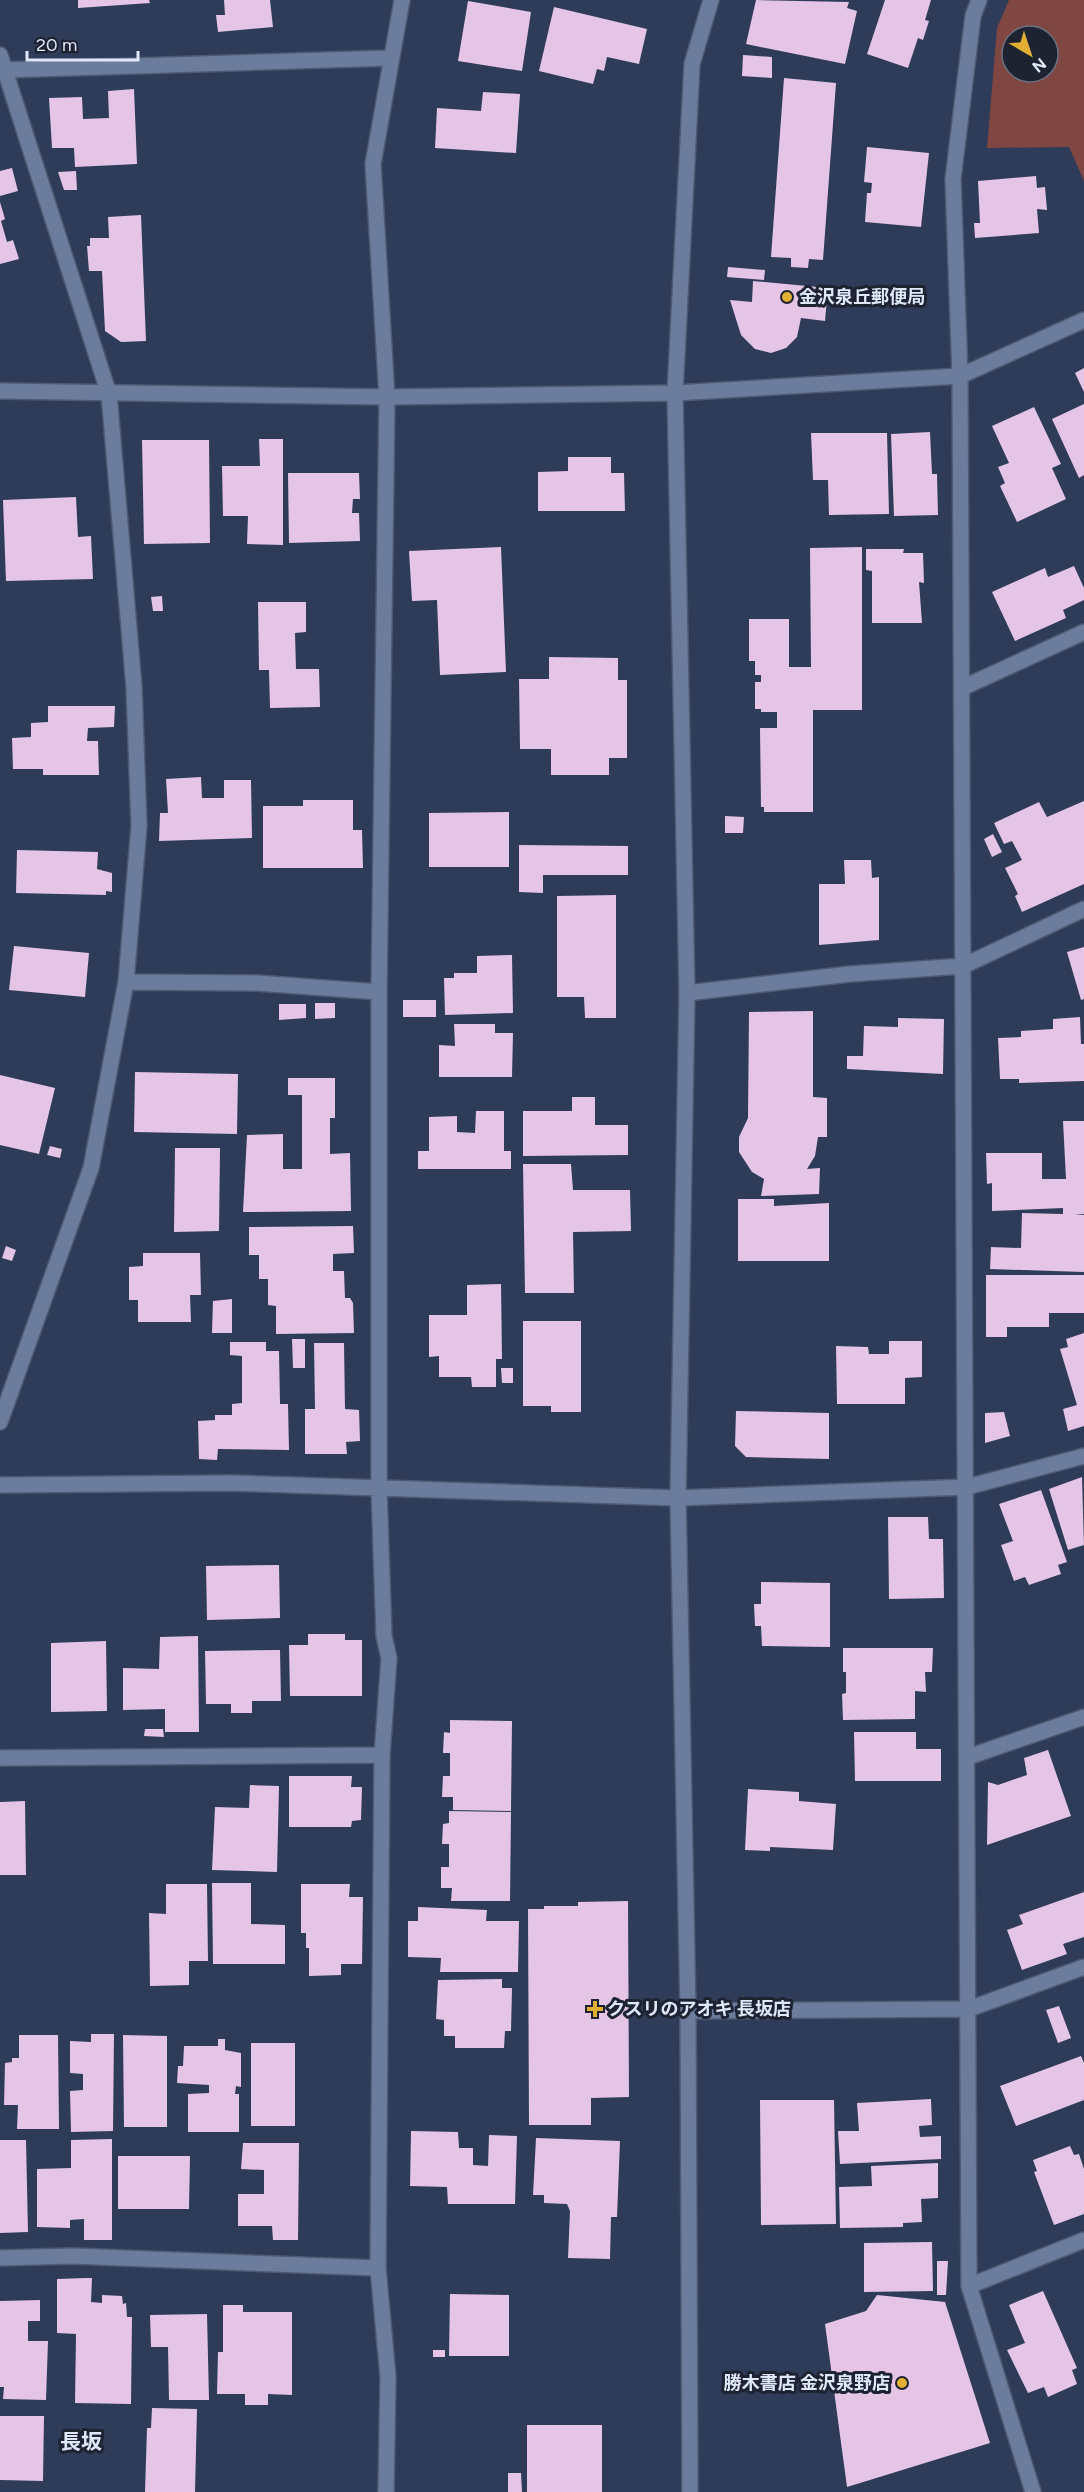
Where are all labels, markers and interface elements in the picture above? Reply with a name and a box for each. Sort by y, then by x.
scale bar [27,24,138,62]
north arrow [1000,24,1060,84]
text: 20 m [36,34,77,56]
text: N [1028,54,1050,77]
place label: 金沢泉丘郵便局 [799,286,925,308]
marker: 金沢泉丘郵便局 [780,290,794,304]
place label: クスリのアオキ 長坂店 [607,1998,791,2020]
marker: クスリのアオキ 長坂店 [588,2002,602,2016]
place label: 勝木書店 金沢泉野店 [724,2372,890,2394]
marker: 勝木書店 金沢泉野店 [895,2376,909,2390]
district label: 長坂 [60,2429,102,2454]

